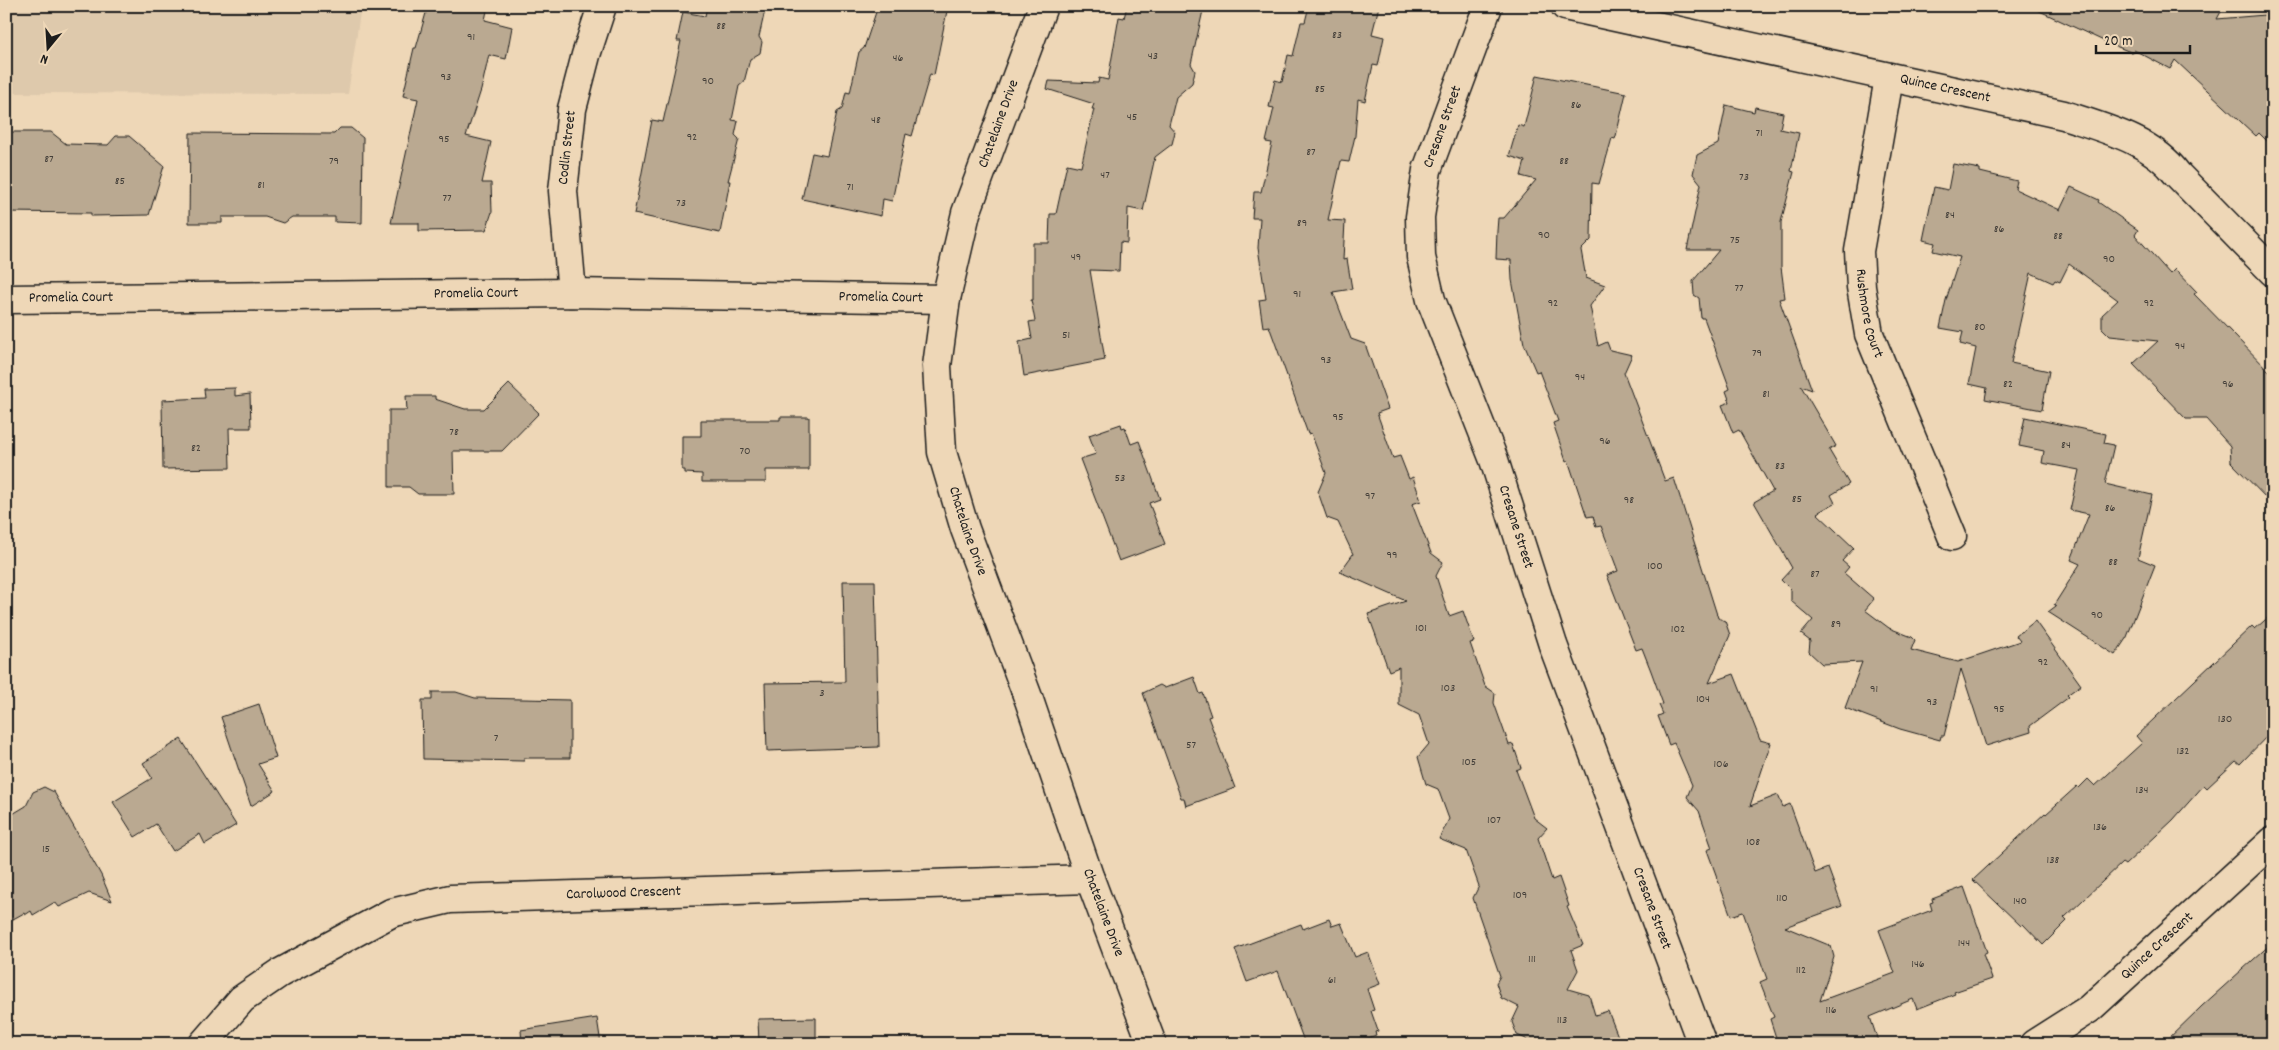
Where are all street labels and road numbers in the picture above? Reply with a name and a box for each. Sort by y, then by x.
street label: Quince Crescent [1898,68,1993,110]
street label: Chatelaine Drive [973,76,1025,171]
street label: Cresane Street [1418,82,1468,171]
street label: Codlin Street [553,109,583,186]
street label: Rushmore Court [1849,268,1889,362]
street label: Promelia Court [434,283,519,305]
street label: Promelia Court [838,286,924,310]
street label: Promelia Court [29,287,114,310]
street label: Cresane Street [1492,483,1539,572]
street label: Chatelaine Drive [942,484,993,579]
street label: Cresane Street [1626,864,1677,953]
street label: Chatelaine Drive [1076,866,1129,960]
street label: Carolwood Crescent [566,881,682,906]
street label: Quince Crescent [2116,907,2199,986]

